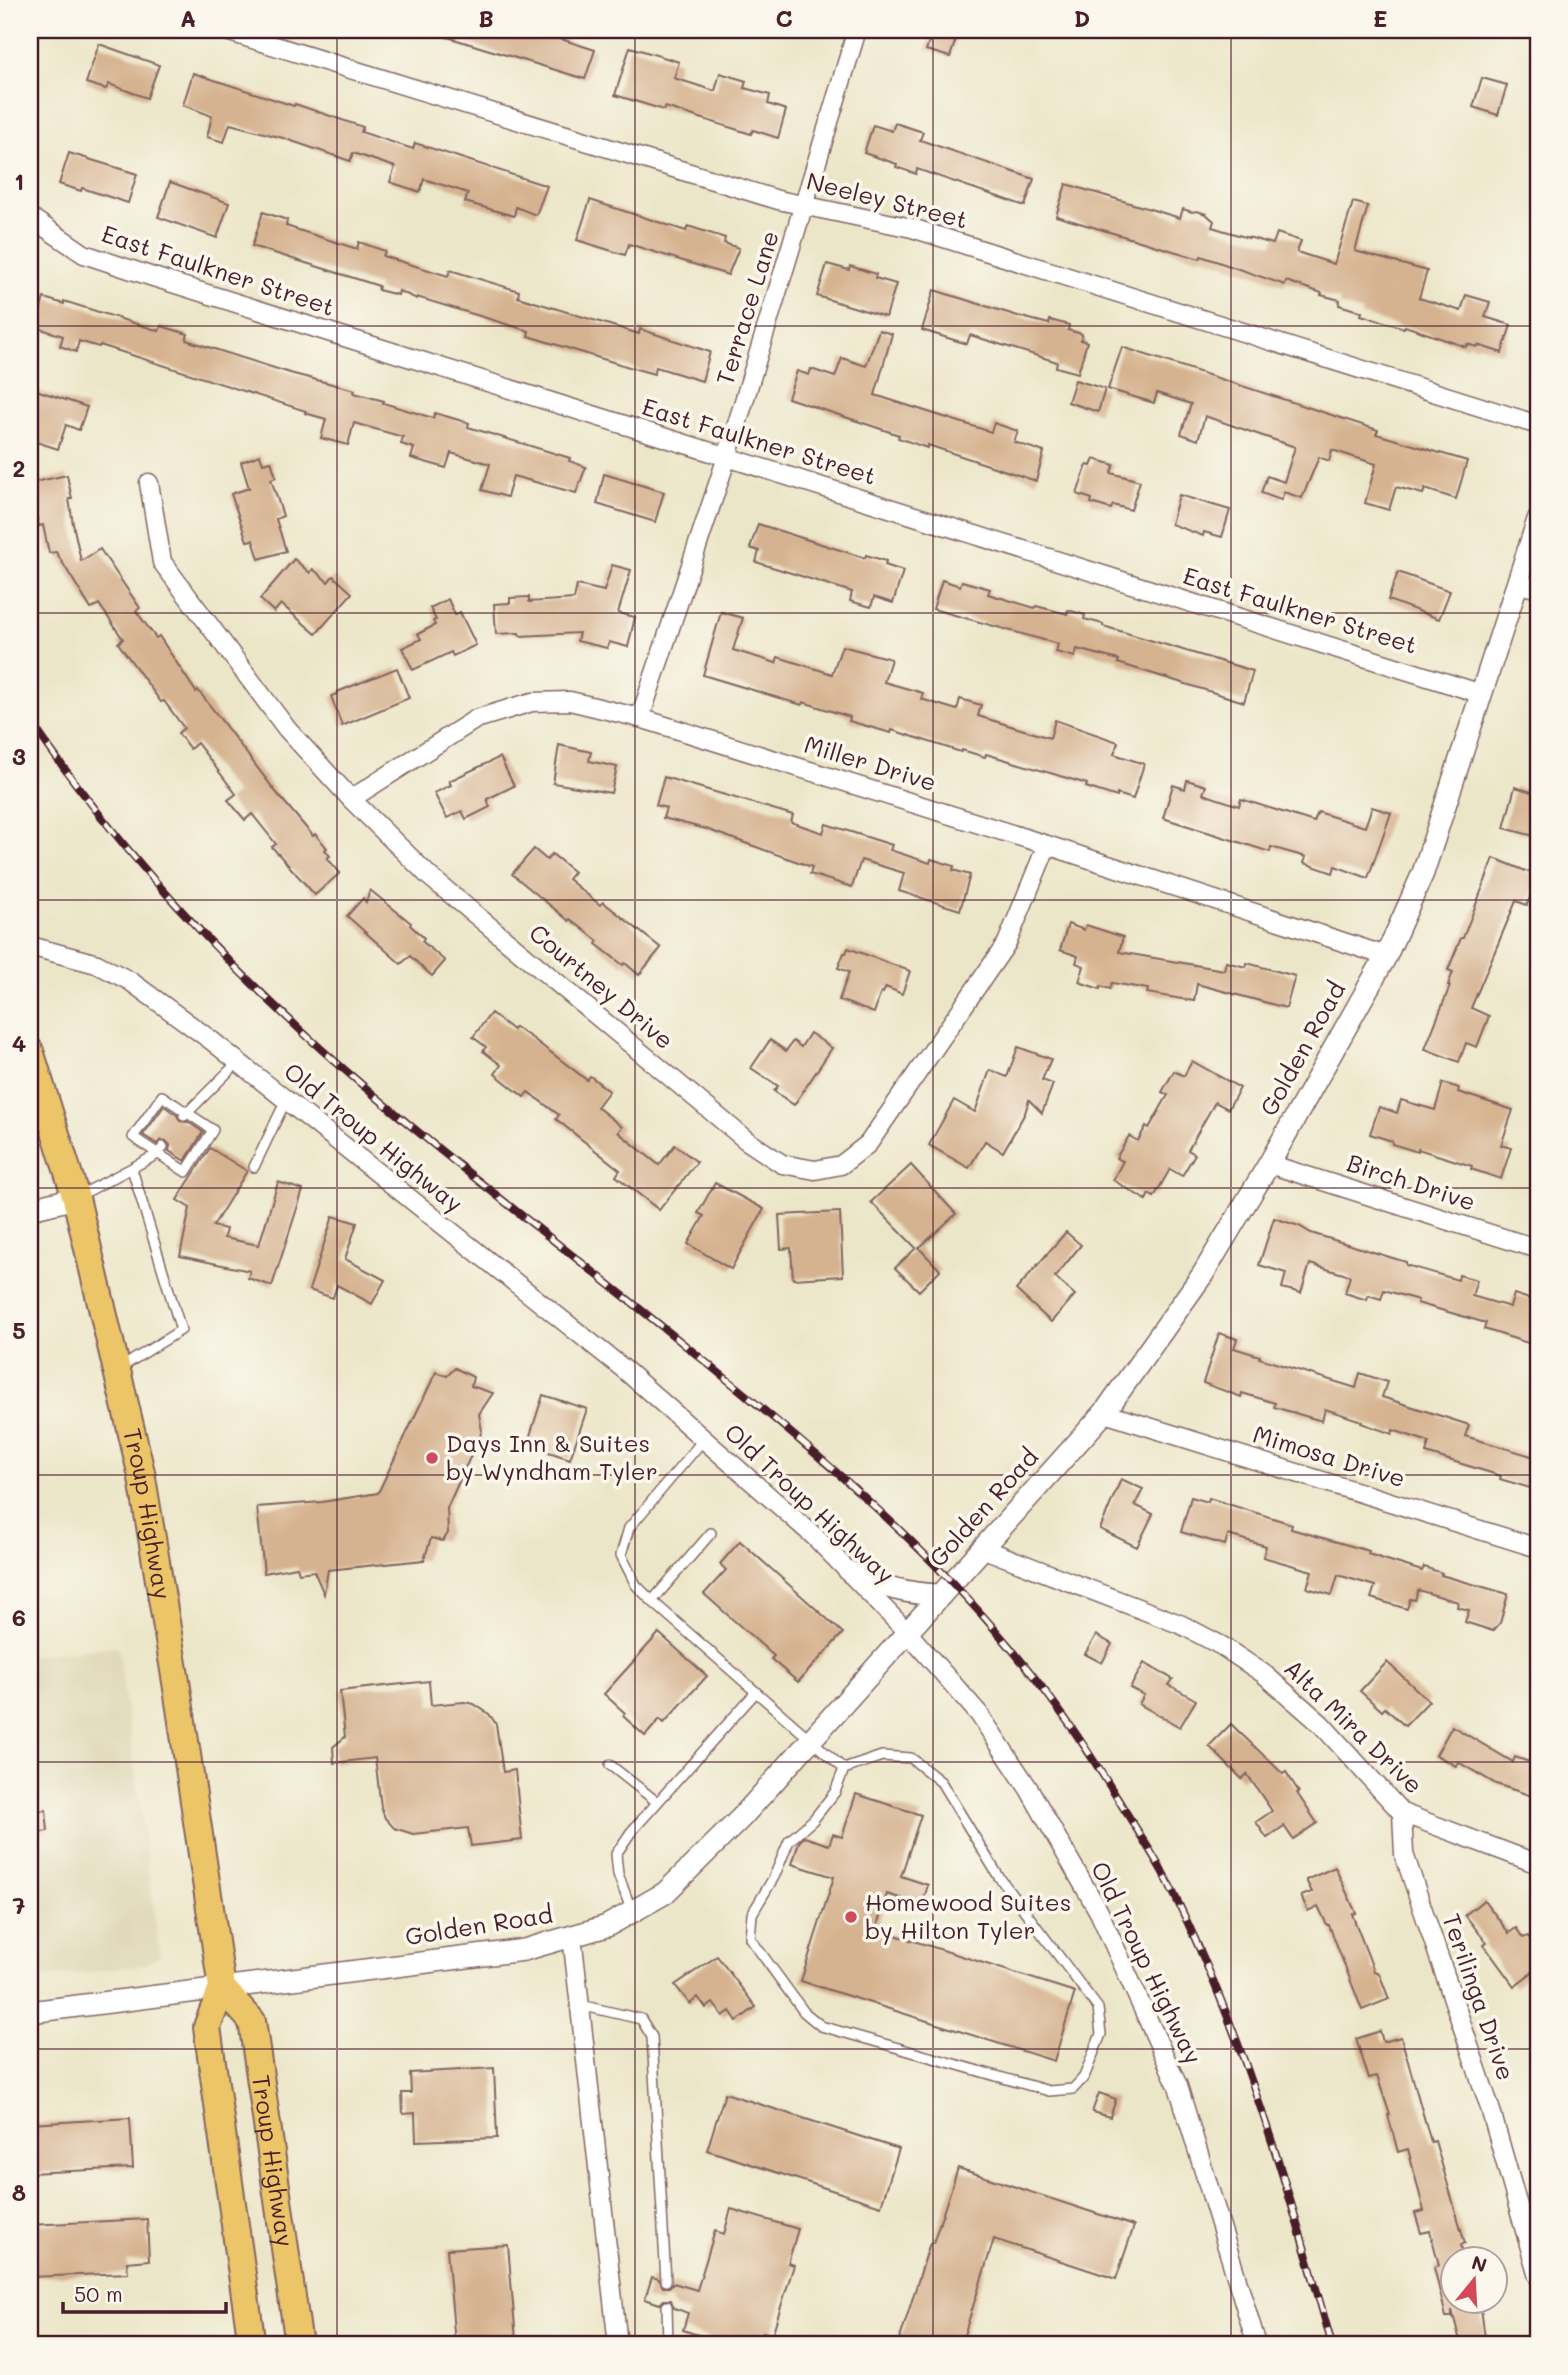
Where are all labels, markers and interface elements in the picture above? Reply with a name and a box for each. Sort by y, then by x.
text: A [180,3,196,33]
text: B [478,3,494,33]
text: C [775,3,793,33]
text: D [1074,3,1090,33]
text: E [1373,3,1387,33]
street label: Neeley Street [804,165,971,235]
text: 1 [14,166,24,196]
street label: East Faulkner Street [98,217,339,322]
street label: Terrace Lane [708,227,785,388]
street label: East Faulkner Street [639,390,880,491]
text: 2 [13,453,25,483]
street label: East Faulkner Street [1180,559,1421,660]
street label: Miller Drive [801,728,940,797]
text: 3 [12,741,26,771]
street label: Courtney Drive [523,916,680,1055]
street label: Golden Road [1252,976,1351,1121]
text: 4 [12,1028,26,1058]
street label: Old Troup Highway [278,1055,470,1218]
street label: Birch Drive [1343,1146,1480,1217]
text: 5 [12,1315,26,1345]
street label: Old Troup Highway [719,1416,901,1590]
street label: Mimosa Drive [1250,1418,1409,1493]
street label: Troup Highway [117,1425,179,1602]
place label: Days Inn & Suites by Wyndham Tyler [446,1427,658,1486]
street label: Golden Road [922,1441,1044,1573]
marker: Days Inn & Suites by Wyndham Tyler [424,1450,440,1466]
text: 6 [12,1602,26,1632]
street label: Alta Mira Drive [1278,1652,1430,1800]
street label: Old Troup Highway [1085,1856,1210,2069]
place label: Homewood Suites by Hilton Tyler [865,1886,1071,1945]
text: 7 [13,1890,26,1920]
street label: Golden Road [403,1898,555,1951]
marker: Homewood Suites by Hilton Tyler [843,1909,859,1925]
street label: Terilinga Drive [1436,1909,1522,2084]
street label: Troup Highway [246,2073,302,2249]
text: 8 [12,2177,26,2207]
north arrow [1438,2246,1508,2316]
text: N [1469,2249,1490,2277]
scale bar [63,2270,226,2314]
text: 50 m [74,2280,123,2307]

